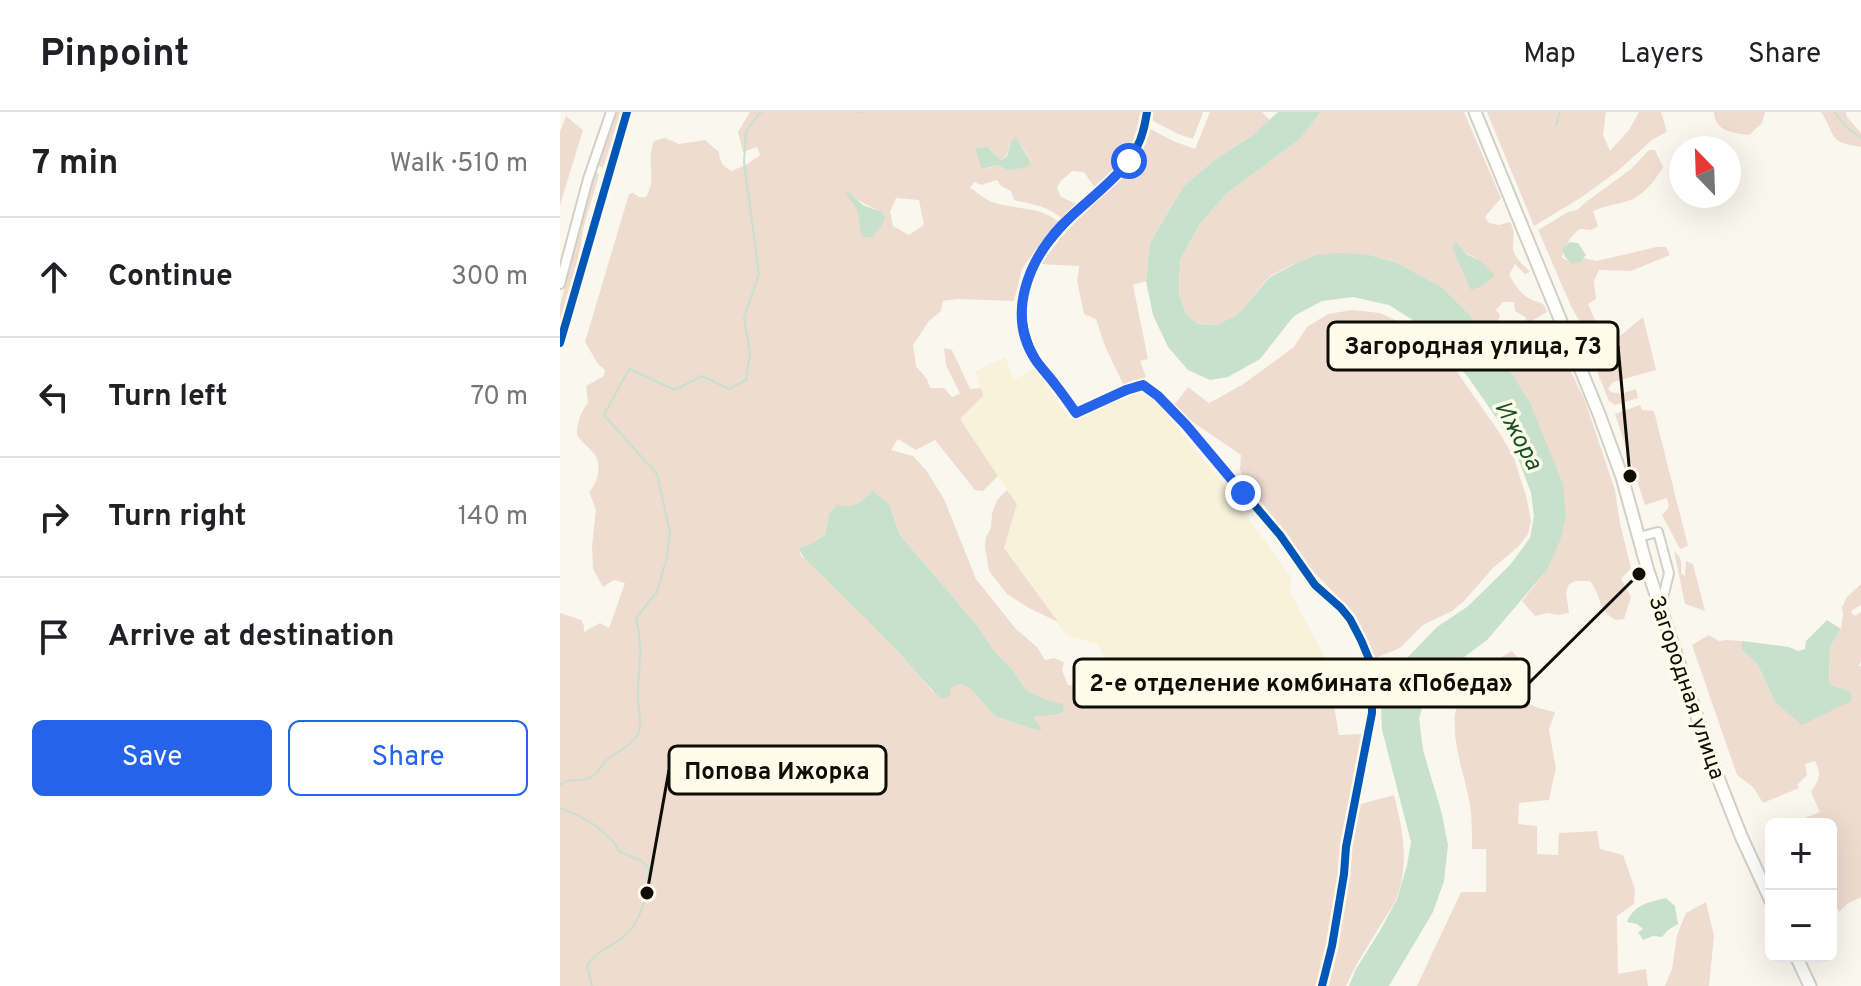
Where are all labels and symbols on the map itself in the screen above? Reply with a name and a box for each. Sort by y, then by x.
north arrow [1669,136,1741,208]
route start [1111,143,1147,179]
callout: Загородная улица, 73 [1328,322,1618,370]
text: Загородная улица, 73 [1344,333,1602,363]
water label: Ижора [1487,396,1548,476]
route end [1225,475,1261,511]
street label: Загородная улица [1641,592,1730,783]
callout: 2-е отделение комбината «Победа» [1074,659,1529,707]
text: 2-е отделение комбината «Победа» [1089,670,1513,700]
callout: Попова Ижорка [669,746,886,794]
text: Попова Ижорка [684,758,870,788]

